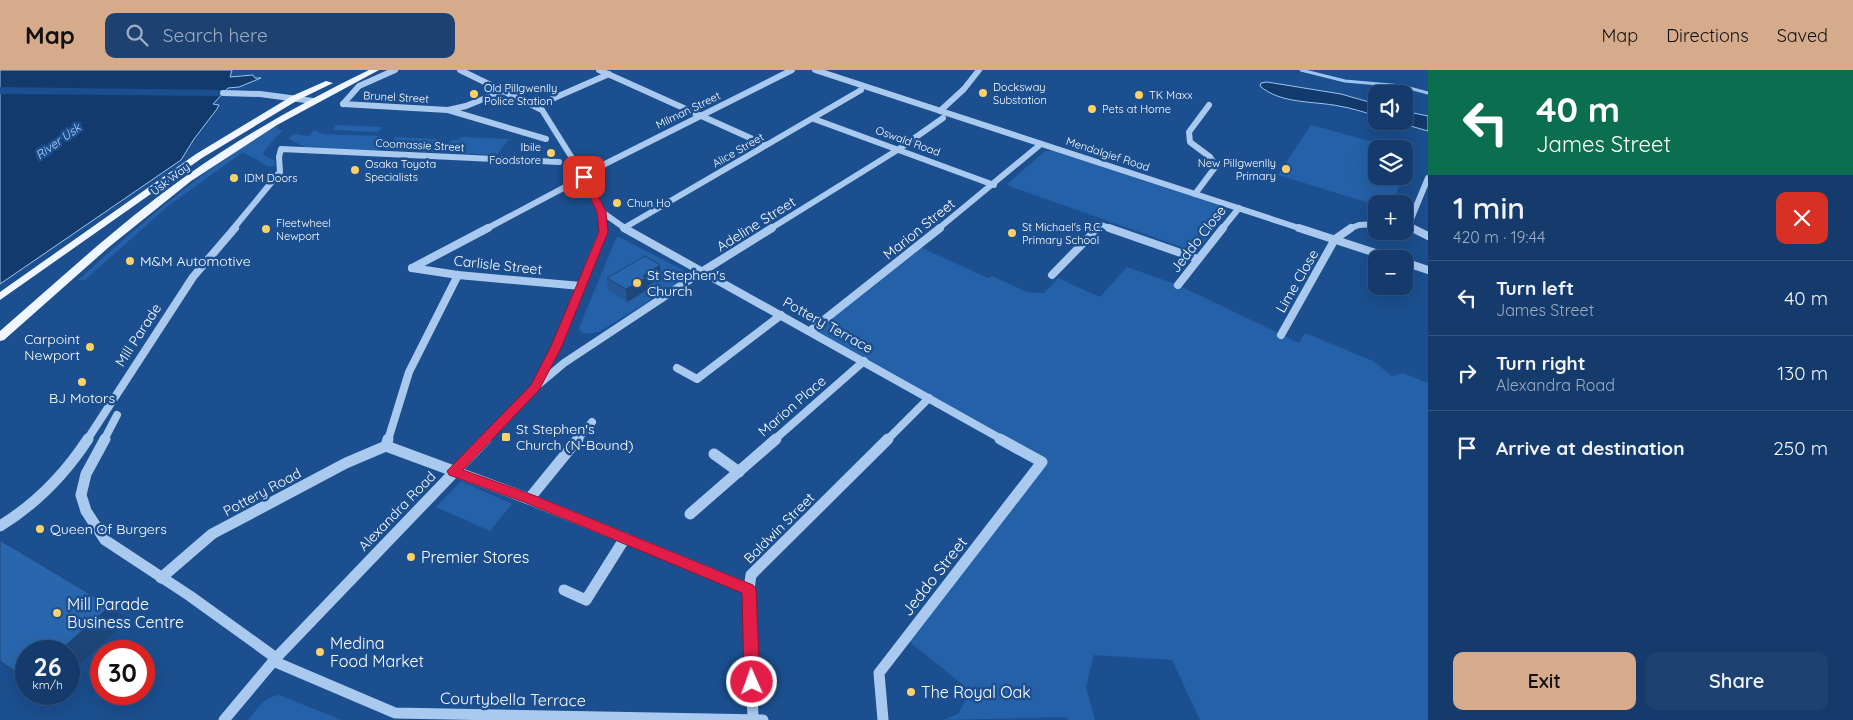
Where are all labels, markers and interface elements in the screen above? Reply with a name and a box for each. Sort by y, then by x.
search box [105,13,455,58]
text: Map [25,20,75,50]
icon: search [123,21,151,49]
text: Search here [163,23,268,47]
text: Map [1601,24,1638,47]
text: Directions [1666,24,1749,47]
text: Saved [1777,24,1828,47]
place label: Docksway Substation [993,80,1047,107]
place label: Old Pillgwenlly Police Station [484,81,557,108]
map controls [1368,85,1413,295]
button: sound [1368,85,1413,130]
marker: Docksway Substation [977,87,989,99]
text: 40 m [1536,87,1620,131]
street label: Brunel Street [363,88,430,106]
marker: Old Pillgwenlly Police Station [468,88,480,100]
street label: Milman Street [653,88,723,132]
place label: TK Maxx [1149,88,1192,102]
marker: TK Maxx [1133,89,1145,101]
icon: left [1453,90,1518,155]
place label: Pets at Home [1102,102,1171,116]
marker: Pets at Home [1086,103,1098,115]
water label: River Usk [32,119,85,162]
street label: Oswald Road [874,123,942,159]
street label: Alice Street [710,130,766,170]
text: James Street [1536,130,1671,158]
street label: Mendalgief Road [1064,134,1152,174]
street label: Coomassie Street [375,136,465,154]
place label: Ibile Foodstore [489,140,541,167]
button: layers [1368,140,1413,185]
marker: Ibile Foodstore [545,147,557,159]
pin [563,156,605,198]
place label: New Pillgwenlly Primary [1198,156,1276,183]
place label: Osaka Toyota Specialists [365,157,436,184]
street label: Usk Way [148,160,192,198]
icon: arrive [570,163,598,191]
marker: New Pillgwenlly Primary [1280,163,1292,175]
marker: Osaka Toyota Specialists [349,164,361,176]
place label: IDM Doors [244,171,297,185]
marker: IDM Doors [228,172,240,184]
text: 1 min [1453,189,1525,227]
street label: Adeline Street [713,192,799,255]
button: close [1776,192,1828,244]
street label: Marion Street [879,194,959,263]
button: + [1368,195,1413,240]
place label: Chun Ho [627,196,671,210]
marker: Chun Ho [611,197,623,209]
street label: Jeddo Close [1166,202,1230,276]
place label: Fleetwheel Newport [276,216,331,243]
place label: St Michael's R.C. Primary School [1022,220,1103,247]
marker: Fleetwheel Newport [260,223,272,235]
marker: St Michael's R.C. Primary School [1006,227,1018,239]
text: 420 m · 19:44 [1453,227,1545,247]
street label: Lime Close [1272,246,1322,316]
button: − [1368,250,1413,295]
street label: Carlisle Street [453,251,543,279]
place label: M&M Automotive [140,252,251,270]
marker: M&M Automotive [124,255,136,267]
place label: St Stephen's Church [647,266,726,300]
text: Turn left [1496,276,1574,300]
marker: St Stephen's Church [631,277,643,289]
icon: left [1453,284,1481,312]
text: 40 m [1784,286,1828,310]
street label: Pottery Terrace [780,293,876,357]
street label: Mill Parade [111,300,165,370]
text: James Street [1496,300,1594,320]
place label: Carpoint Newport [24,330,80,364]
marker: Carpoint Newport [84,341,96,353]
text: Turn right [1496,351,1585,375]
icon: right [1453,359,1481,387]
text: 130 m [1777,361,1828,385]
street label: Marion Place [754,372,830,440]
text: Alexandra Road [1496,375,1615,395]
marker: BJ Motors [76,376,88,388]
place label: BJ Motors [49,389,115,407]
place label: St Stephen's Church (N-Bound) [516,420,633,454]
marker: St Stephen's Church (N-Bound) [500,431,512,443]
icon: arrive [1453,434,1481,462]
text: Arrive at destination [1496,436,1685,460]
text: 250 m [1773,436,1828,460]
street label: Pottery Road [220,464,304,520]
street label: Alexandra Road [354,467,440,555]
street label: Baldwin Street [740,489,818,567]
place label: Queen Of Burgers [50,520,167,538]
marker: Queen Of Burgers [34,523,46,535]
street label: Jeddo Street [897,532,971,620]
place label: Premier Stores [421,547,529,567]
marker: Premier Stores [405,551,417,563]
place label: Mill Parade Business Centre [67,594,184,632]
marker: Mill Parade Business Centre [51,607,63,619]
place label: Medina Food Market [330,633,424,671]
speed limit sign: 30 [90,640,155,705]
marker: Medina Food Market [314,646,326,658]
text: 26 [33,651,62,682]
button: Exit [1453,652,1636,710]
button: Share [1646,652,1828,710]
position arrow [725,655,777,707]
text: km/h [32,677,63,692]
place label: The Royal Oak [921,682,1031,702]
marker: The Royal Oak [905,686,917,698]
street label: Courtybella Terrace [440,688,586,710]

